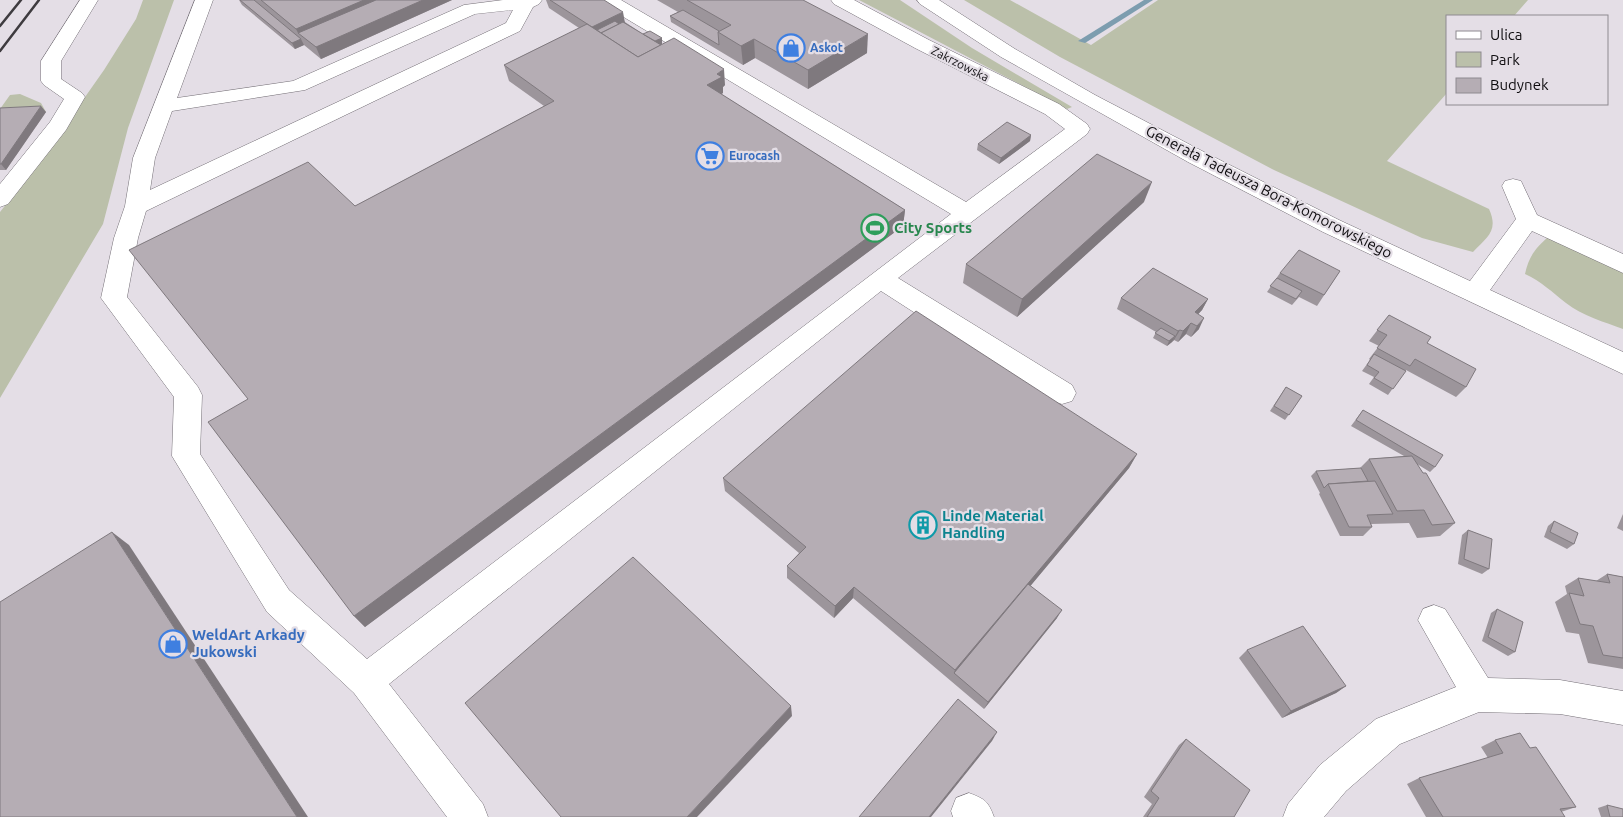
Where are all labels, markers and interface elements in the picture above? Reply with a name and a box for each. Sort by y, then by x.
legend [1446,15,1608,105]
text: Ulica [1490,26,1522,43]
shop icon: Askot [776,33,806,63]
place label: Askot [810,41,843,54]
street label: Zakrzowska [929,44,991,84]
text: Park [1490,51,1520,68]
text: Budynek [1490,76,1549,93]
street label: Generała Tadeusza Bora-Komorowskiego [1143,122,1395,261]
supermarket icon: Eurocash [695,141,725,171]
place label: Eurocash [729,149,780,162]
sports icon: City Sports [860,213,890,243]
place label: City Sports [894,219,972,236]
place label: Linde Material Handling [942,507,1044,541]
building icon: Linde Material Handling [908,510,938,540]
place label: WeldArt Arkady Jukowski [192,626,305,660]
shop icon: WeldArt Arkady Jukowski [158,629,188,659]

